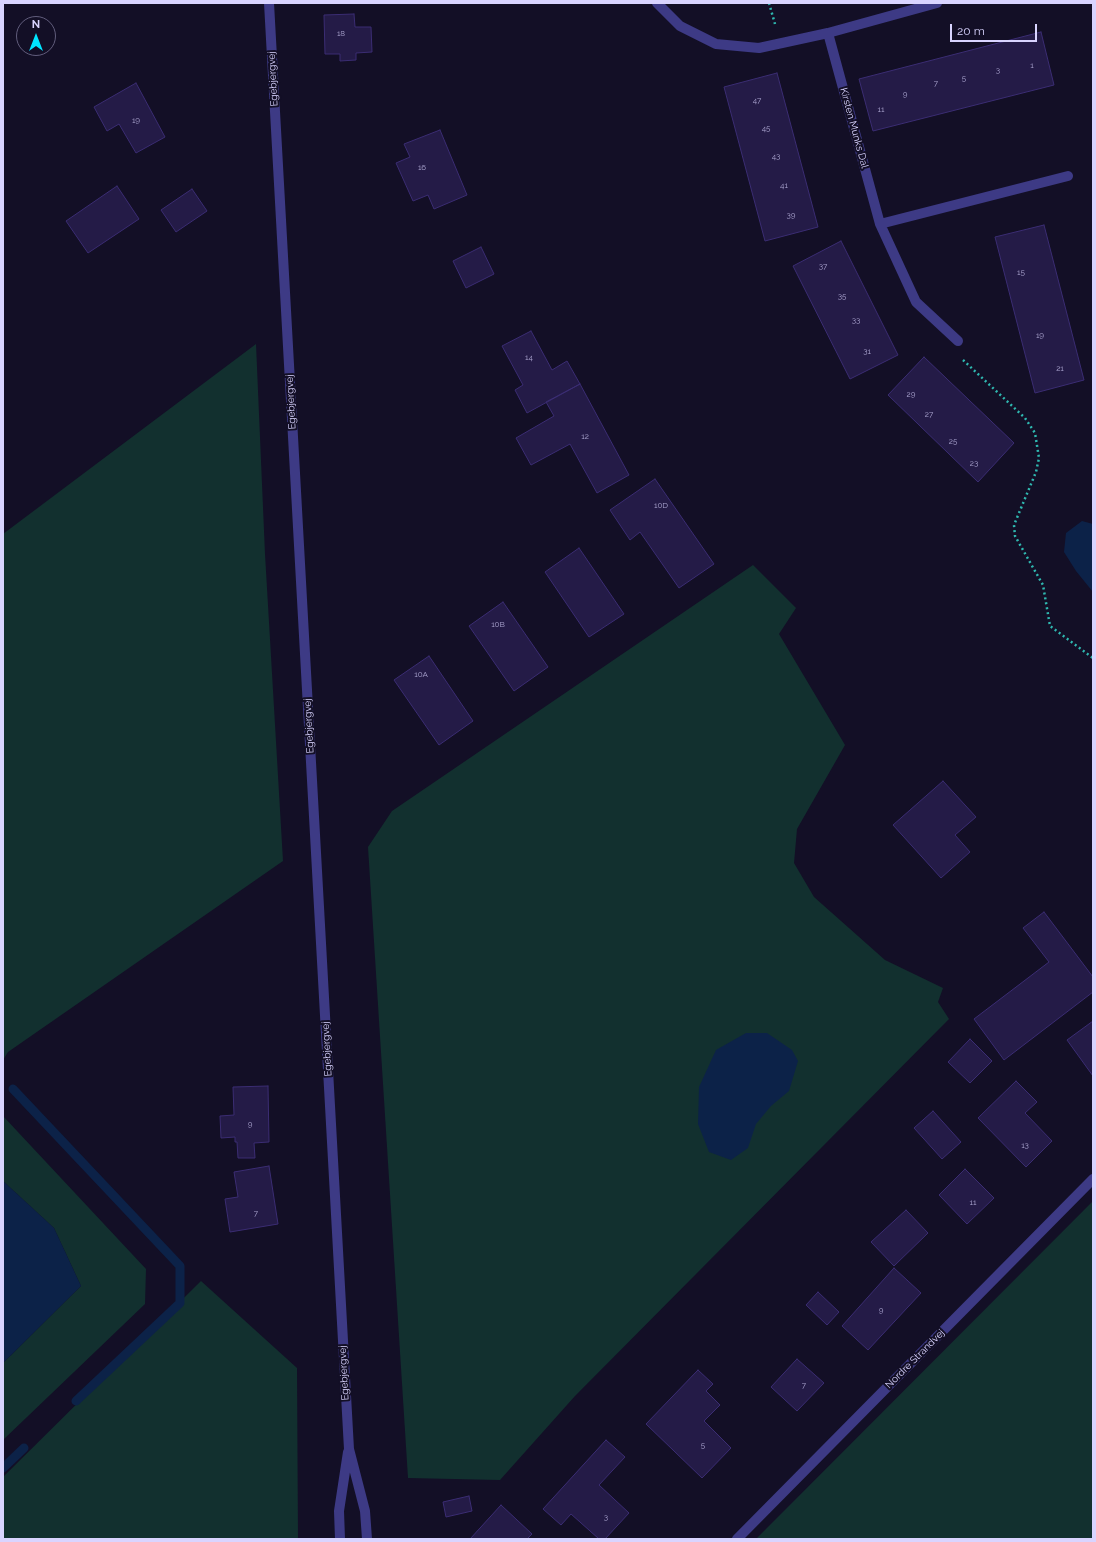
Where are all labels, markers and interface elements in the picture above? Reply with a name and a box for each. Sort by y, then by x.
north arrow [16,16,56,56]
scale bar [952,16,1039,42]
text: N [32,18,40,31]
text: 20 m [957,24,985,38]
house number: 18 [337,29,345,39]
street label: Egebjergvej [266,51,280,107]
house number: 1 [1030,61,1034,71]
house number: 3 [996,66,1000,76]
house number: 5 [962,74,966,84]
house number: 7 [934,79,938,89]
street label: Kirsten Munks Dal [837,86,871,170]
house number: 9 [903,90,907,100]
house number: 47 [753,96,761,106]
house number: 11 [878,105,884,115]
house number: 19 [132,116,140,126]
house number: 45 [762,124,770,134]
house number: 43 [772,152,780,162]
house number: 16 [418,163,426,173]
house number: 41 [780,181,788,191]
house number: 39 [787,211,795,221]
house number: 37 [819,262,827,272]
house number: 15 [1017,268,1025,278]
house number: 35 [838,292,846,302]
house number: 33 [852,316,860,326]
house number: 19 [1036,331,1044,341]
house number: 31 [863,347,871,357]
house number: 14 [525,353,533,363]
house number: 21 [1056,364,1064,374]
street label: Egebjergvej [284,374,298,430]
house number: 29 [907,390,915,400]
house number: 27 [925,410,933,420]
house number: 12 [581,432,589,442]
house number: 25 [949,437,957,447]
house number: 23 [970,459,978,469]
house number: 10D [654,501,668,511]
house number: 10B [491,620,505,630]
house number: 10A [414,670,428,680]
street label: Egebjergvej [302,698,316,754]
street label: Egebjergvej [320,1021,334,1077]
house number: 9 [248,1120,252,1130]
house number: 13 [1021,1141,1029,1151]
house number: 11 [970,1198,976,1208]
house number: 7 [254,1209,258,1219]
house number: 9 [879,1306,883,1316]
street label: Nordre Strandvej [883,1327,947,1391]
street label: Egebjergvej [337,1345,351,1401]
house number: 7 [802,1381,806,1391]
house number: 5 [701,1441,705,1451]
house number: 3 [604,1513,608,1523]

